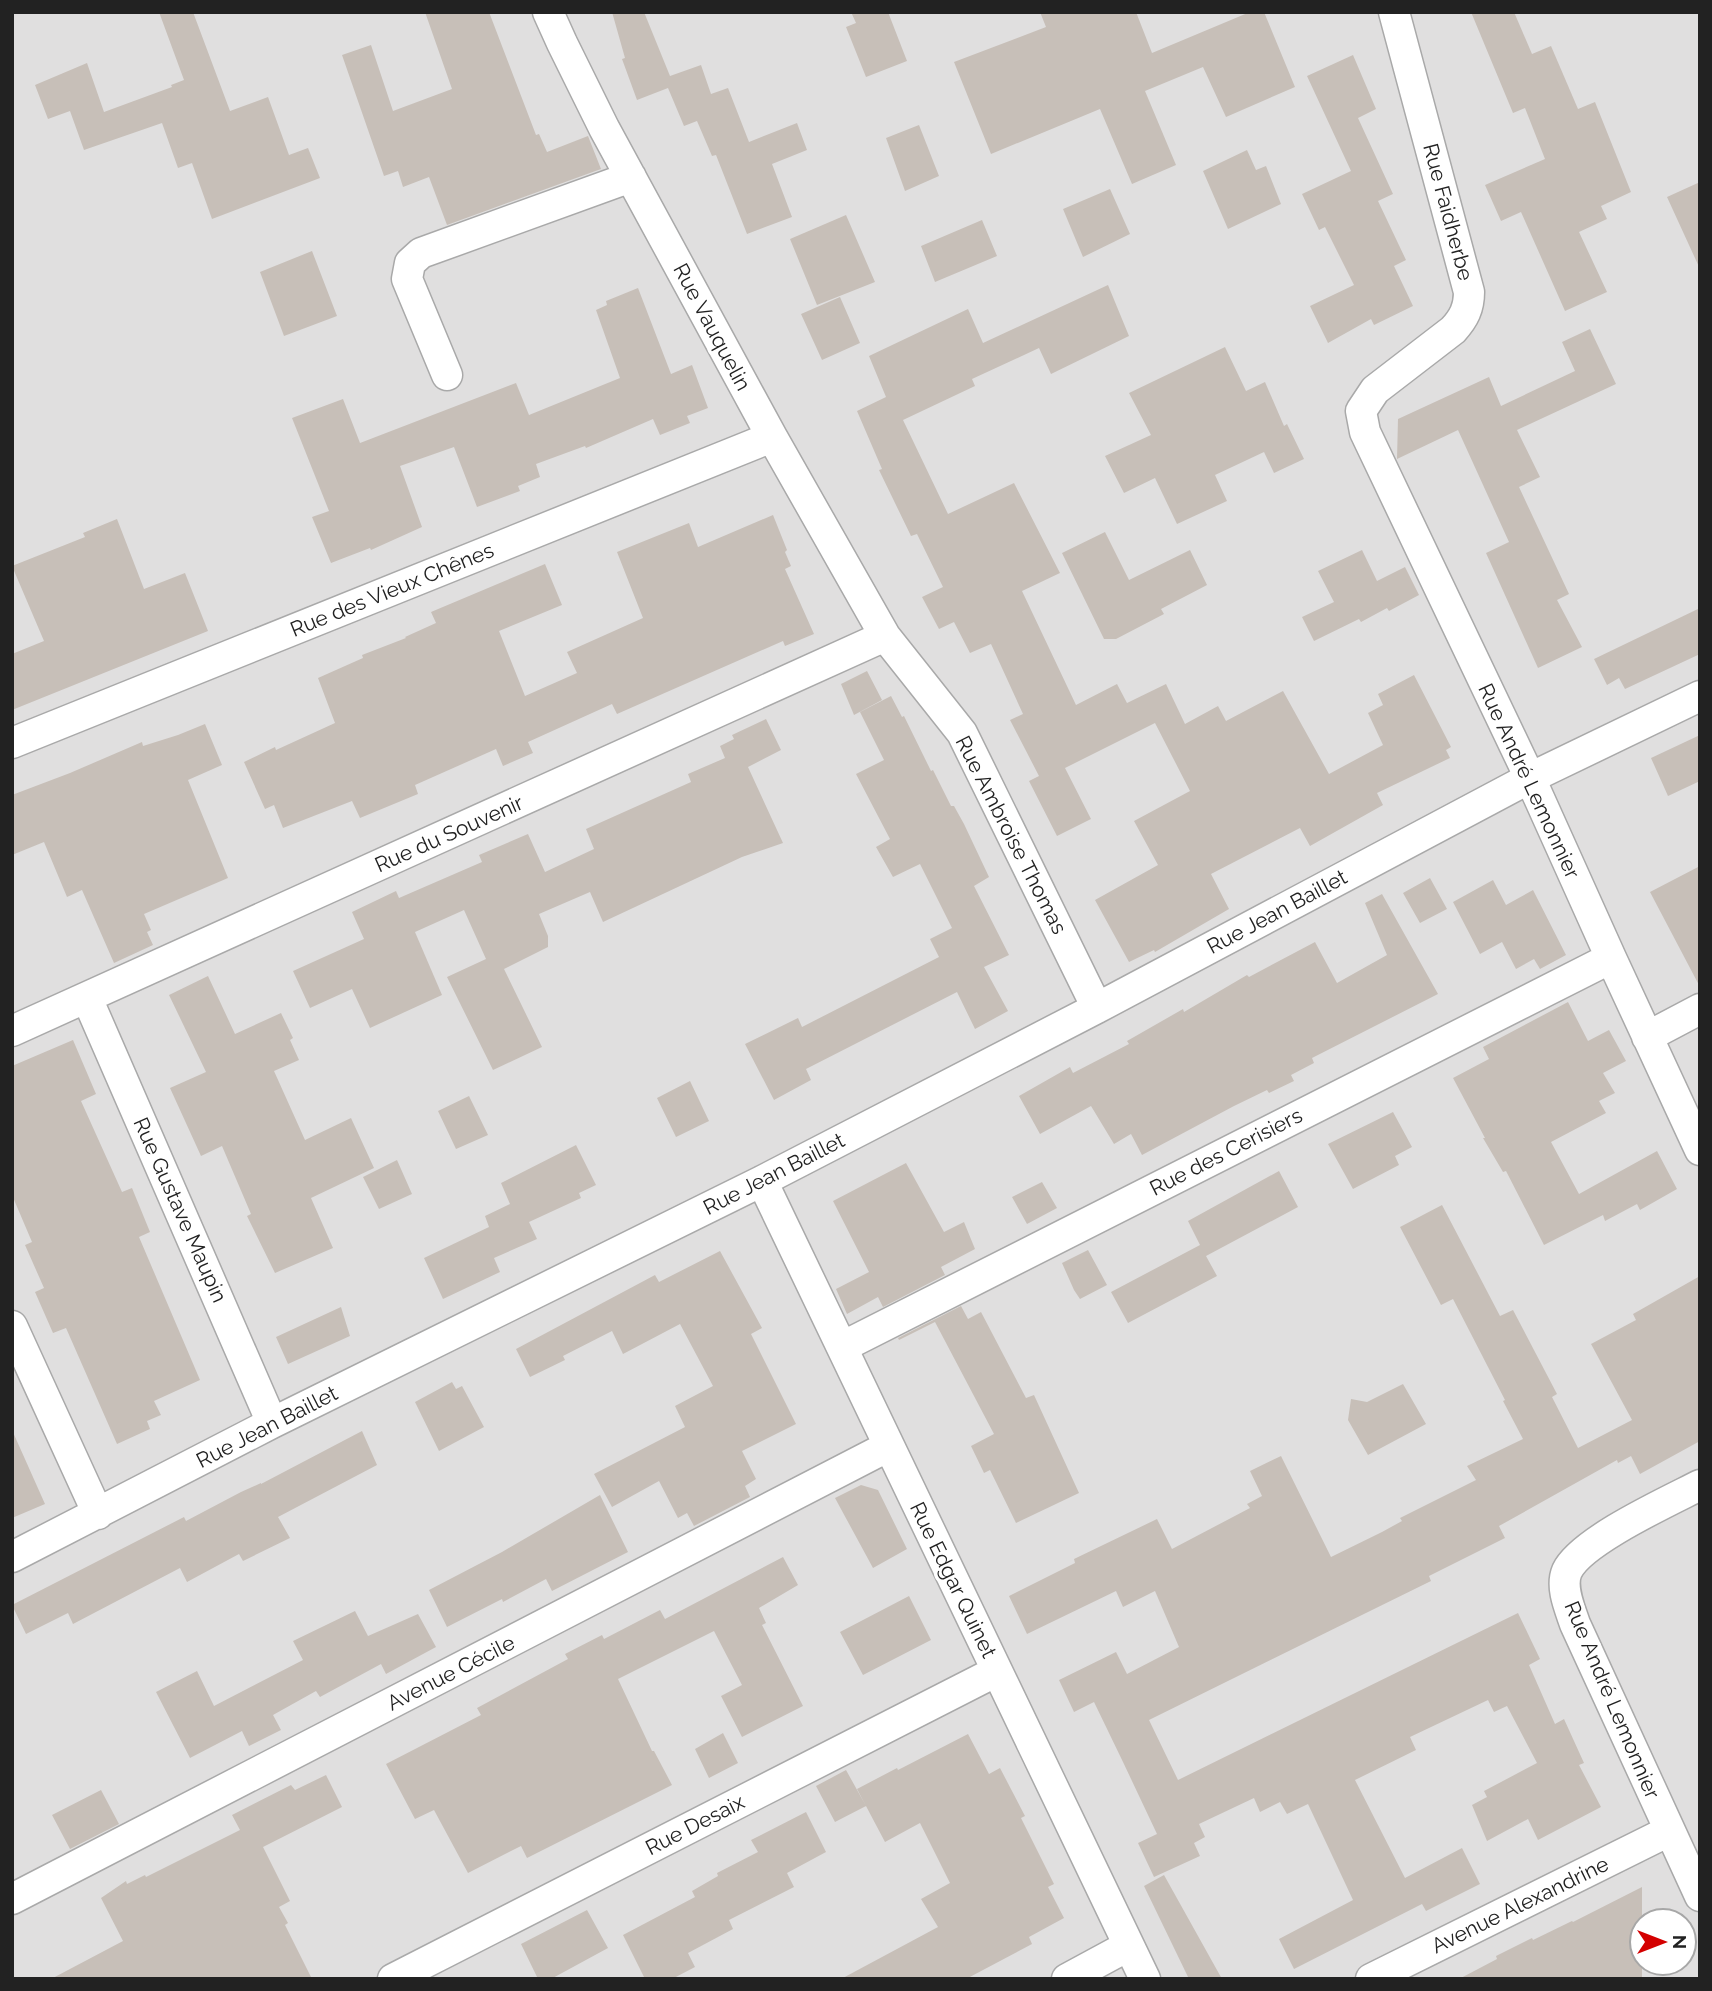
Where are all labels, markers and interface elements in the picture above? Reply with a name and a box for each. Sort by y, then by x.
street label: Rue Faidherbe [1418,141,1479,283]
street label: Rue Vauquelin [668,259,756,395]
street label: Rue des Vieux Chênes [286,537,497,642]
street label: Rue André Lemonnier [1473,679,1586,883]
street label: Rue Ambroise Thomas [951,731,1072,938]
street label: Rue du Souvenir [371,789,527,877]
street label: Rue Jean Baillet [1202,864,1351,959]
street label: Rue des Cerisiers [1145,1102,1306,1201]
street label: Rue Gustave Maupin [128,1113,233,1306]
street label: Rue Jean Baillet [699,1127,849,1220]
street label: Rue Jean Baillet [192,1380,342,1473]
street label: Rue Edgar Quinet [905,1498,1002,1662]
street label: Rue André Lemonnier [1560,1597,1666,1803]
street label: Avenue Cécile [383,1630,519,1715]
street label: Rue Desaix [641,1789,749,1860]
street label: Avenue Alexandrine [1427,1851,1612,1958]
north arrow [1628,1907,1698,1977]
text: N [1669,1935,1691,1949]

